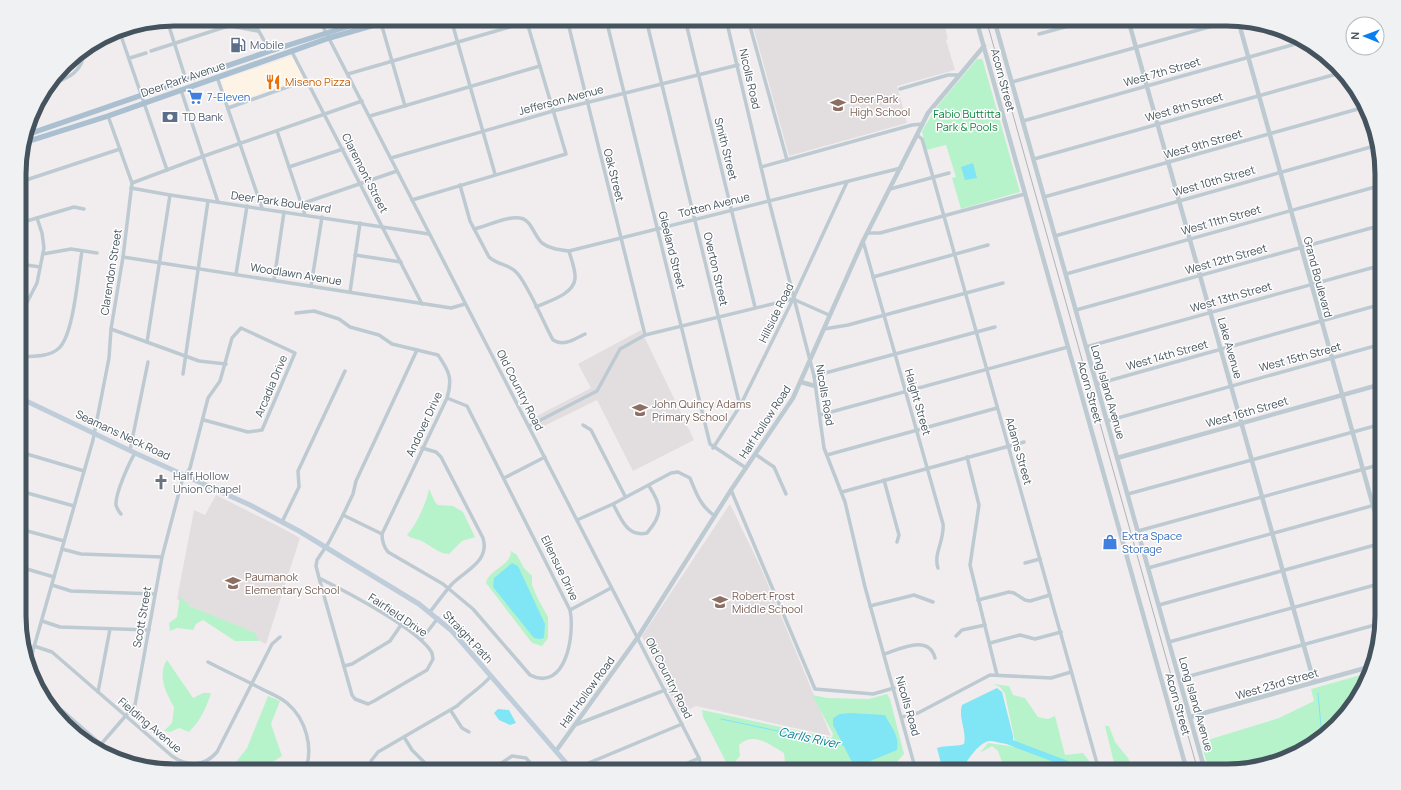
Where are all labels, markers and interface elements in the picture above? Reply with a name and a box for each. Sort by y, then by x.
north arrow [1345,16,1385,56]
text: N [1347,32,1362,40]
fuel station icon: Mobile [229,36,247,54]
place label: Mobile [250,37,284,52]
street label: Nicolls Road [736,47,765,111]
street label: Acorn Street [988,47,1019,113]
street label: West 7th Street [1122,53,1202,90]
street label: Deer Park Avenue [139,57,228,100]
restaurant icon: Miseno Pizza [264,73,282,91]
place label: Miseno Pizza [285,74,351,89]
street label: Jefferson Avenue [517,81,606,118]
supermarket icon: 7-Eleven [186,88,204,106]
street label: West 8th Street [1143,88,1225,125]
place label: 7-Eleven [207,89,250,104]
place label: Deer Park High School [850,91,910,119]
school or university icon: Deer Park High School [829,96,847,114]
park label: Fabio Buttitta Park & Pools [933,106,1001,134]
bank icon: TD Bank [161,108,179,126]
place label: TD Bank [182,109,224,124]
street label: Smith Street [711,116,742,182]
street label: West 9th Street [1162,125,1244,162]
street label: Claremont Street [339,130,392,215]
street label: Oak Street [601,147,628,203]
street label: West 10th Street [1171,162,1257,199]
street label: Deer Park Boulevard [230,187,332,216]
street label: Totten Avenue [677,188,752,221]
street label: West 11th Street [1179,201,1263,238]
street label: Gleeland Street [656,210,689,290]
street label: Clarendon Street [96,228,125,316]
street label: Overton Street [701,230,732,307]
street label: Grand Boulevard [1300,235,1336,319]
street label: West 12th Street [1183,240,1269,277]
street label: Woodlawn Avenue [249,259,343,288]
street label: West 13th Street [1188,278,1273,315]
street label: Hillside Road [755,280,796,345]
street label: Lake Avenue [1215,315,1247,381]
street label: West 14th Street [1124,336,1210,373]
street label: West 15th Street [1257,338,1343,375]
street label: Long Island Avenue [1088,343,1129,441]
street label: Old Country Road [494,347,547,433]
street label: Arcadia Drive [251,352,291,419]
street label: Acorn Street [1074,359,1107,425]
street label: Nicolls Road [813,363,838,427]
street label: Haight Street [902,367,935,437]
street label: Half Hollow Road [735,382,794,461]
street label: Andover Drive [402,388,445,459]
street label: West 16th Street [1204,393,1290,430]
place label: John Quincy Adams Primary School [652,396,751,424]
school or university icon: John Quincy Adams Primary School [631,401,649,419]
street label: Seamans Neck Road [73,406,173,463]
street label: Adams Street [1003,416,1036,486]
place label: Half Hollow Union Chapel [173,468,241,496]
church icon: Half Hollow Union Chapel [152,473,170,491]
place label: Extra Space Storage [1122,528,1183,556]
street label: Ellensue Drive [538,533,583,603]
shop icon: Extra Space Storage [1101,533,1119,551]
place label: Paumanok Elementary School [245,569,340,597]
school or university icon: Paumanok Elementary School [224,574,242,592]
street label: Scott Street [129,585,154,649]
place label: Robert Frost Middle School [732,588,803,616]
street label: Fairfield Drive [366,589,431,640]
school or university icon: Robert Frost Middle School [711,593,729,611]
street label: Straight Path [440,607,497,666]
street label: Old Country Road [643,635,696,721]
street label: Half Hollow Road [556,653,617,730]
street label: Long Island Avenue [1176,655,1217,753]
street label: West 23rd Street [1234,665,1320,703]
street label: Acorn Street [1162,671,1195,737]
street label: Nicolls Road [893,674,924,738]
street label: Fielding Avenue [115,693,186,756]
water label: Carlls River [777,723,843,753]

